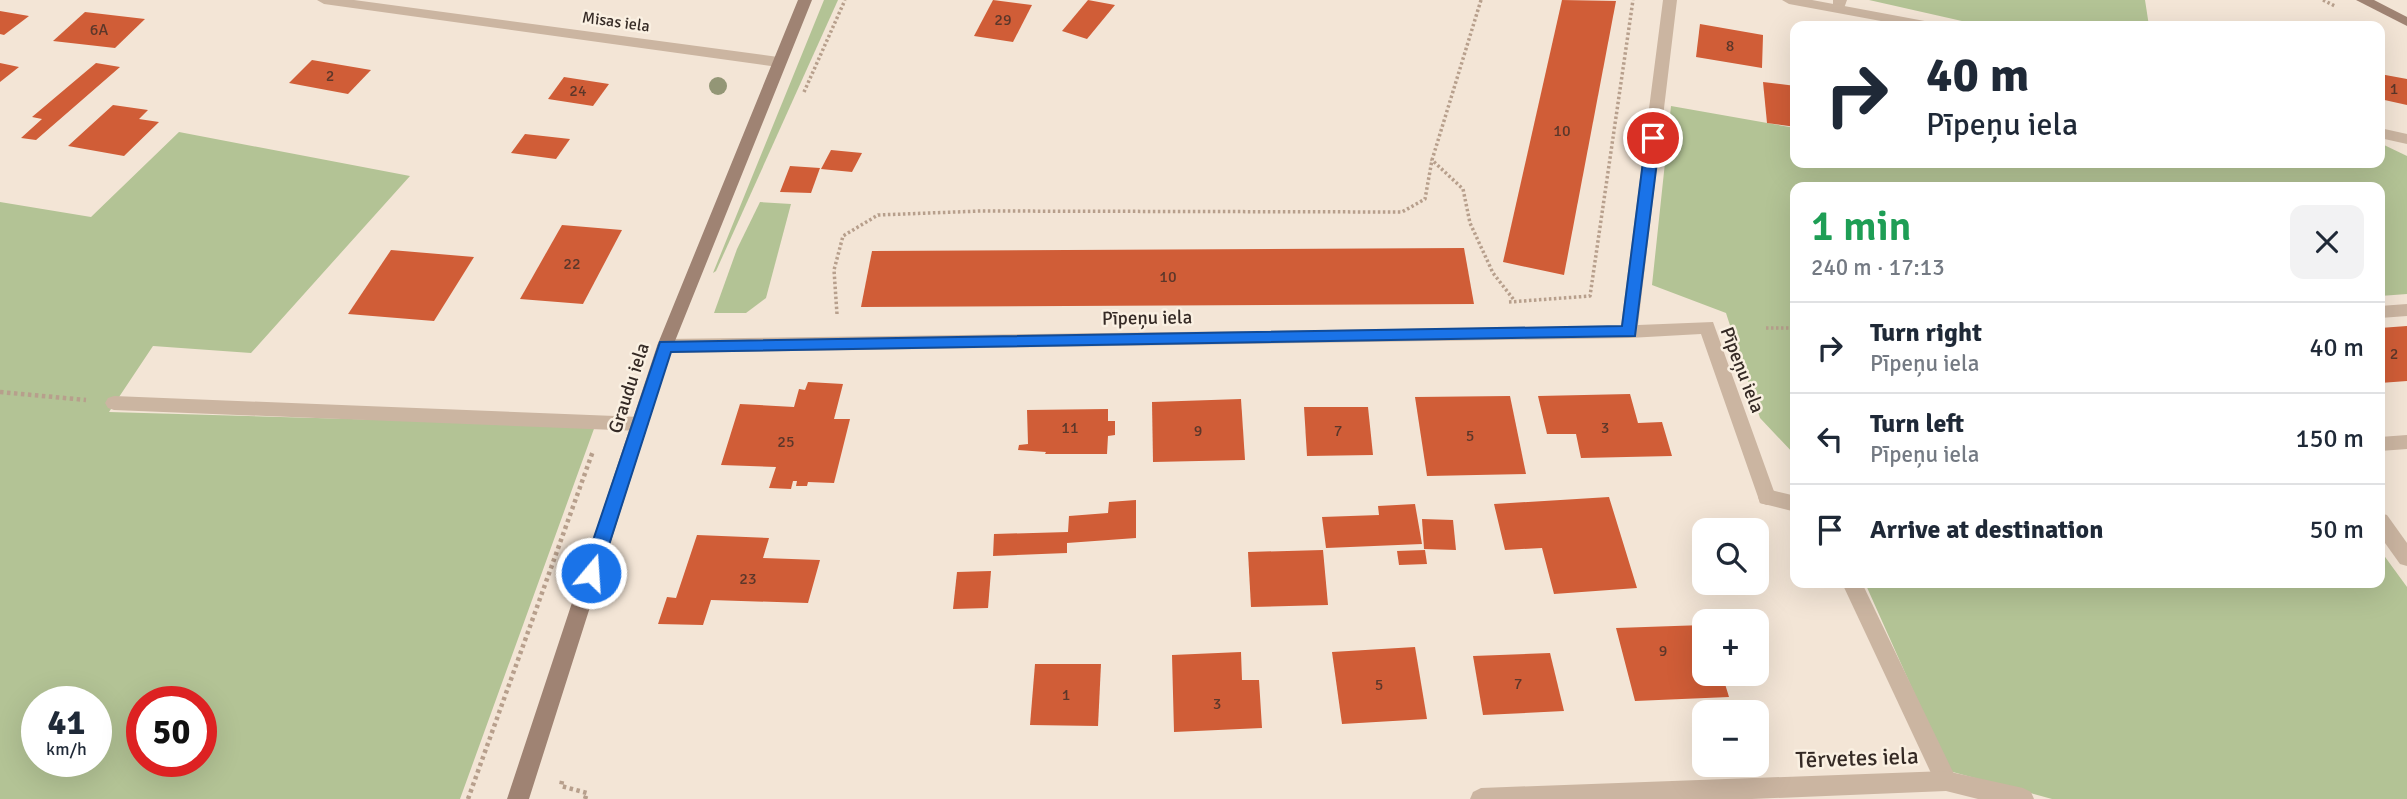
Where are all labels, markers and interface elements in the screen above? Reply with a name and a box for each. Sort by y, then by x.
street label: Misas iela [581,7,651,37]
house number: 29 [994,10,1012,30]
house number: 6A [90,20,108,40]
house number: 8 [1726,36,1734,56]
text: 40 m [1926,45,2029,105]
icon: right [1811,49,1902,140]
house number: 2 [326,66,334,86]
house number: 1 [2390,79,2398,99]
house number: 24 [569,81,587,101]
text: Pīpeņu iela [1926,105,2078,144]
pin [1623,108,1683,168]
icon: arrive [1634,119,1672,157]
house number: 10 [1553,121,1571,141]
text: 1 min [1811,201,1912,252]
button: close [2290,205,2364,279]
text: 240 m · 17:13 [1811,253,1945,282]
house number: 22 [563,254,581,274]
house number: 10 [1159,267,1177,287]
street label: Pīpeņu iela [1102,305,1192,331]
text: Turn right [1870,317,1982,349]
street label: Pīpeņu iela [1715,324,1769,416]
icon: right [1811,329,1849,367]
text: 40 m [2309,332,2364,364]
street label: Graudu iela [603,340,655,436]
house number: 2 [2390,344,2398,364]
text: Pīpeņu iela [1870,349,1979,378]
text: Turn left [1870,408,1964,440]
house number: 11 [1061,418,1079,438]
house number: 3 [1601,418,1609,438]
icon: left [1811,420,1849,458]
house number: 9 [1194,421,1202,441]
house number: 7 [1334,421,1342,441]
text: 150 m [2295,423,2364,455]
house number: 5 [1466,426,1474,446]
house number: 25 [777,432,795,452]
text: Pīpeņu iela [1870,440,1979,469]
icon: arrive [1811,511,1849,549]
text: Arrive at destination [1870,514,2103,546]
text: 50 m [2309,514,2364,546]
map controls [1692,518,1769,777]
button: search [1692,518,1769,595]
position arrow [554,536,628,610]
house number: 23 [739,569,757,589]
button: + [1692,609,1769,686]
house number: 9 [1659,641,1667,661]
house number: 7 [1514,674,1522,694]
house number: 5 [1375,675,1383,695]
house number: 1 [1062,685,1070,705]
speed limit sign: 50 [126,686,217,777]
house number: 3 [1213,694,1221,714]
button: − [1692,700,1769,777]
text: 41 [48,701,85,744]
text: km/h [46,738,87,760]
street label: Tērvetes iela [1795,741,1919,775]

